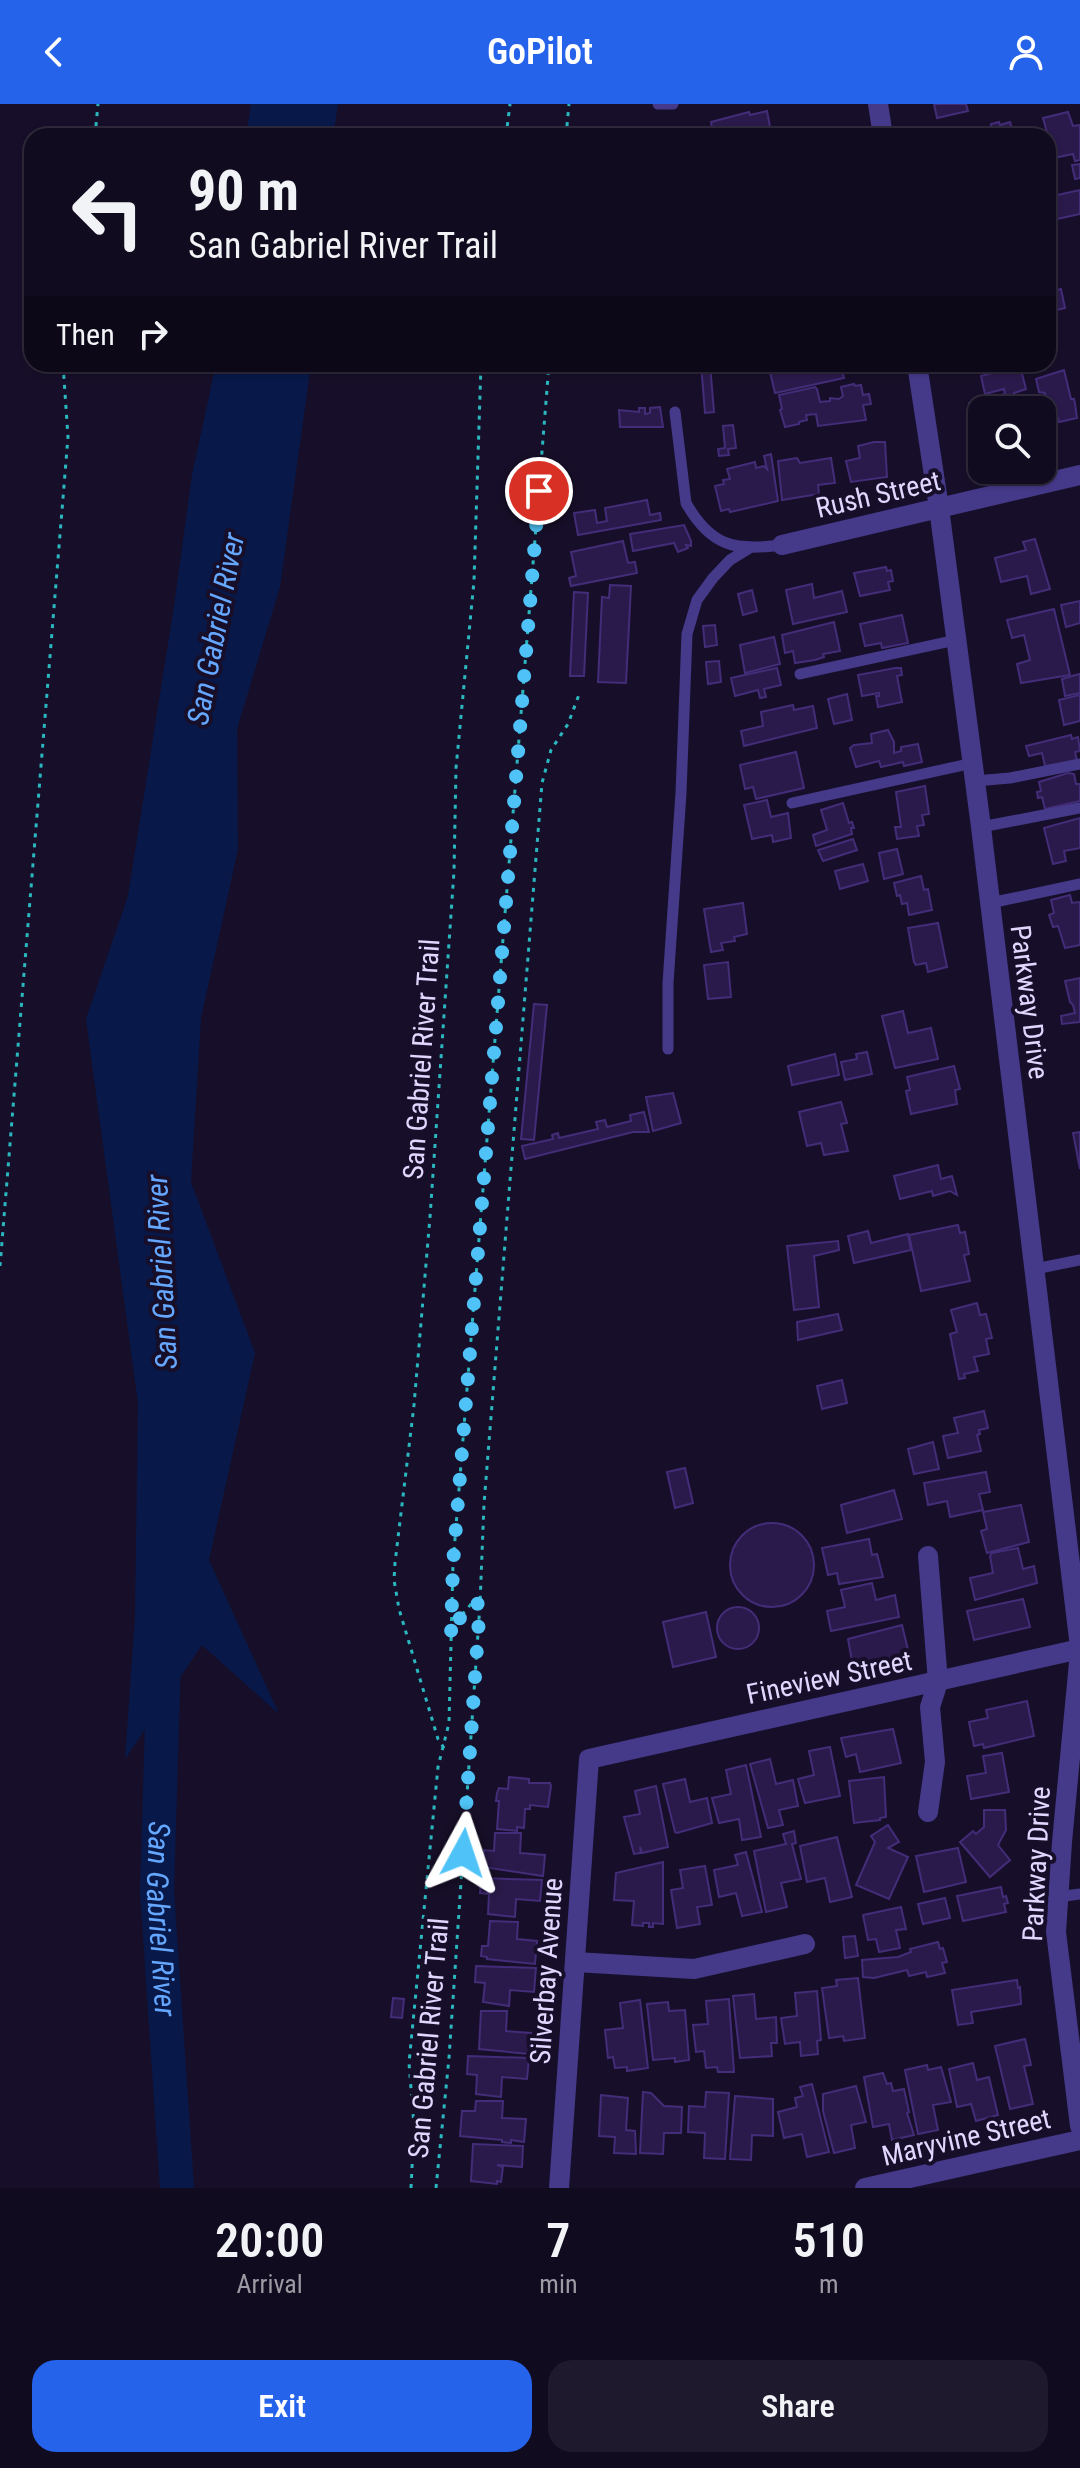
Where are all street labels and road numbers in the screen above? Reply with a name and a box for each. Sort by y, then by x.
street label: Rush Street [813,464,944,525]
street label: Parkway Drive [1004,923,1055,1081]
street label: San Gabriel River Trail [397,938,446,1180]
street label: Fineview Street [743,1644,915,1711]
street label: Parkway Drive [1016,1786,1057,1942]
street label: Silverbay Avenue [524,1877,569,2065]
street label: San Gabriel River Trail [402,1917,455,2160]
street label: Maryvine Street [879,2102,1054,2173]

